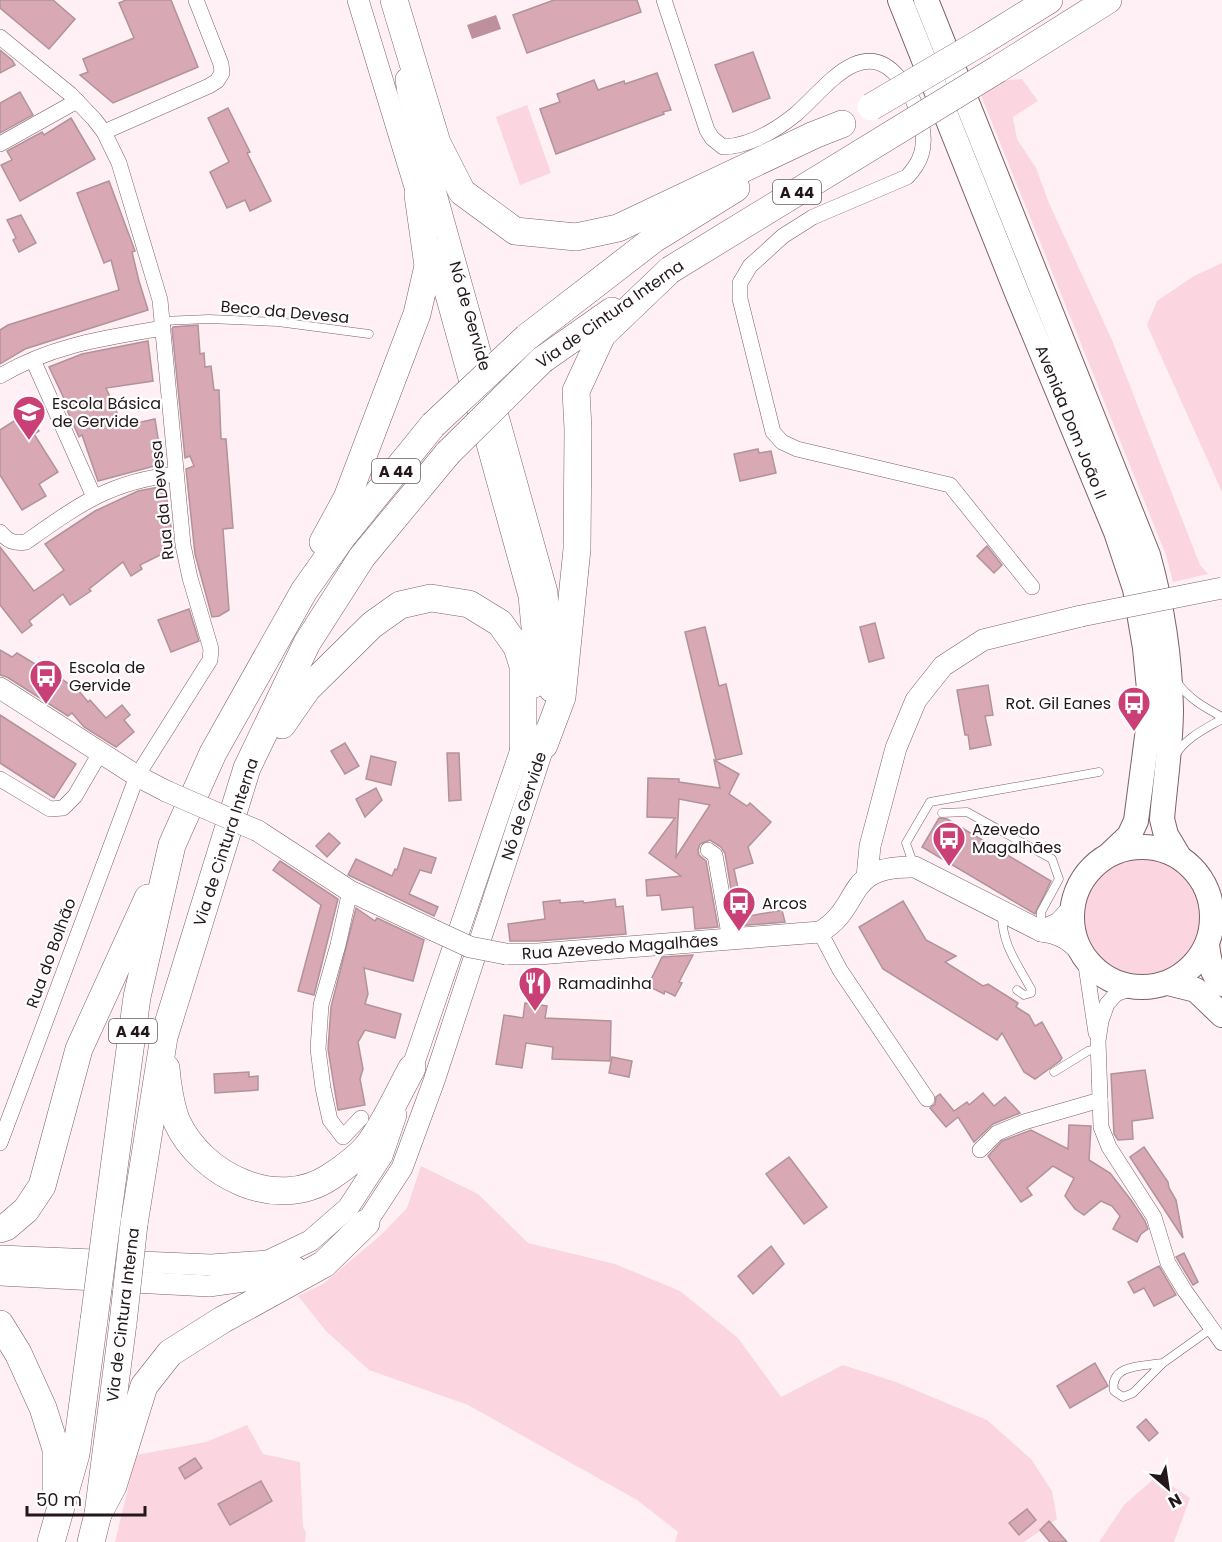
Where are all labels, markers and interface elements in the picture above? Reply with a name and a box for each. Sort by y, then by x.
road number: A 44 [773,180,821,204]
street label: Via de Cintura Interna [532,254,688,374]
street label: Nó de Gervide [443,259,497,373]
street label: Beco da Devesa [220,295,350,329]
street label: Avenida Dom João II [1030,342,1112,502]
place label: Escola Básica de Gervide [52,392,161,433]
school or university icon: Escola Básica de Gervide [11,394,47,441]
street label: Rua da Devesa [144,439,180,561]
road number: A 44 [372,459,420,483]
place label: Escola de Gervide [69,656,145,697]
bus stop icon: Escola de Gervide [28,658,64,705]
bus stop icon: Rot. Gil Eanes [1116,685,1152,732]
place label: Rot. Gil Eanes [1005,692,1111,715]
street label: Nó de Gervide [496,749,552,863]
street label: Via de Cintura Interna [188,755,264,929]
place label: Azevedo Magalhães [972,818,1062,859]
bus stop icon: Azevedo Magalhães [931,820,967,867]
bus stop icon: Arcos [721,885,757,932]
place label: Arcos [762,892,807,915]
street label: Rua do Bolhão [20,895,82,1011]
street label: Rua Azevedo Magalhães [521,929,719,965]
restaurant icon: Ramadinha [517,965,553,1012]
place label: Ramadinha [558,972,652,995]
road number: A 44 [109,1019,157,1043]
street label: Via de Cintura Interna [101,1227,145,1403]
north arrow [1138,1458,1198,1518]
scale bar [27,1479,146,1517]
text: 50 m [36,1487,82,1512]
text: N [1164,1488,1186,1514]

